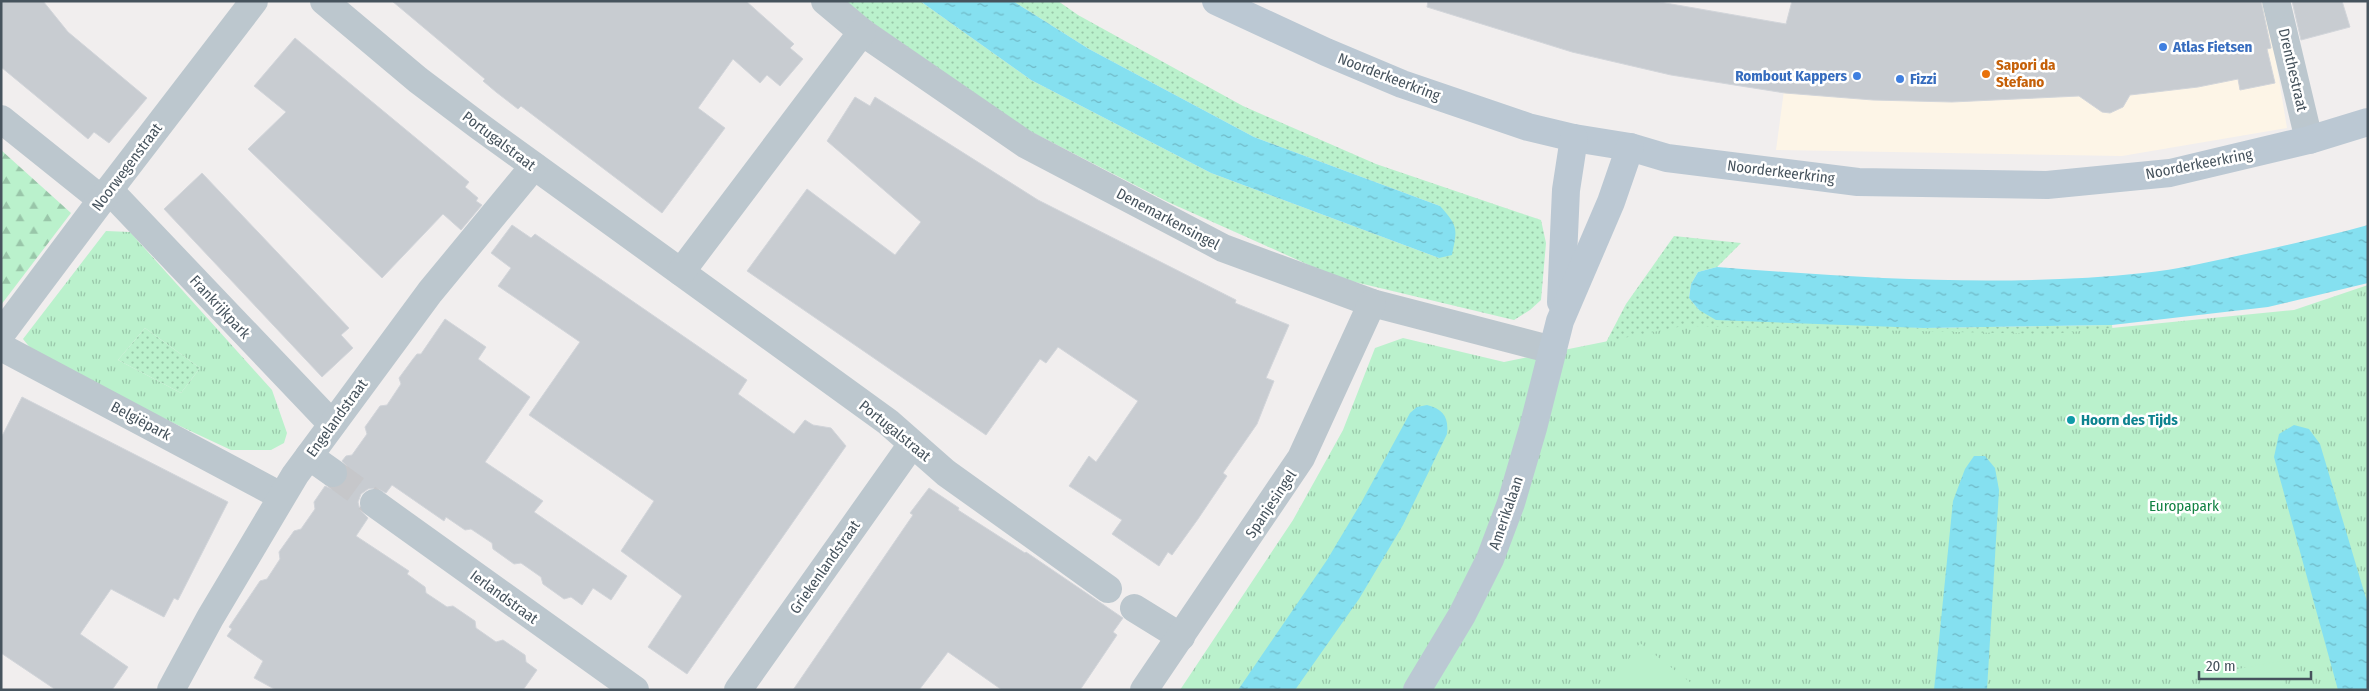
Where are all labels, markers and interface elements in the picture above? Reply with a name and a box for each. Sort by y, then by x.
street label: Drenthestraat [2275,27,2311,113]
place label: Atlas Fietsen [2172,38,2253,56]
marker: Atlas Fietsen [2157,41,2169,53]
street label: Noorderkeerkring [1335,49,1443,105]
place label: Sapori da Stefano [1996,56,2056,91]
place label: Rombout Kappers [1735,67,1847,85]
marker: Sapori da Stefano [1980,68,1992,80]
marker: Rombout Kappers [1851,70,1863,82]
place label: Fizzi [1910,70,1937,88]
marker: Fizzi [1894,73,1906,85]
street label: Portugalstraat [459,108,539,174]
street label: Noorwegenstraat [88,120,166,214]
street label: Noorderkeerkring [2144,145,2254,183]
street label: Noorderkeerkring [1726,156,1836,188]
street label: Denemarkensingel [1113,184,1223,254]
street label: Frankrijkpark [186,272,254,342]
street label: Engelandstraat [303,376,371,460]
street label: Portugalstraat [856,397,934,465]
street label: Belgiëpark [108,398,174,444]
place label: Hoorn des Tijds [2081,411,2178,429]
marker: Hoorn des Tijds [2065,414,2077,426]
street label: Spanjesingel [1242,467,1300,541]
street label: Amerikalaan [1485,474,1527,552]
park label: Europapark [2149,497,2219,515]
street label: Griekenlandstraat [786,517,864,617]
street label: Ierlandstraat [467,566,541,628]
scale bar [2199,648,2312,680]
text: 20 m [2206,657,2236,675]

